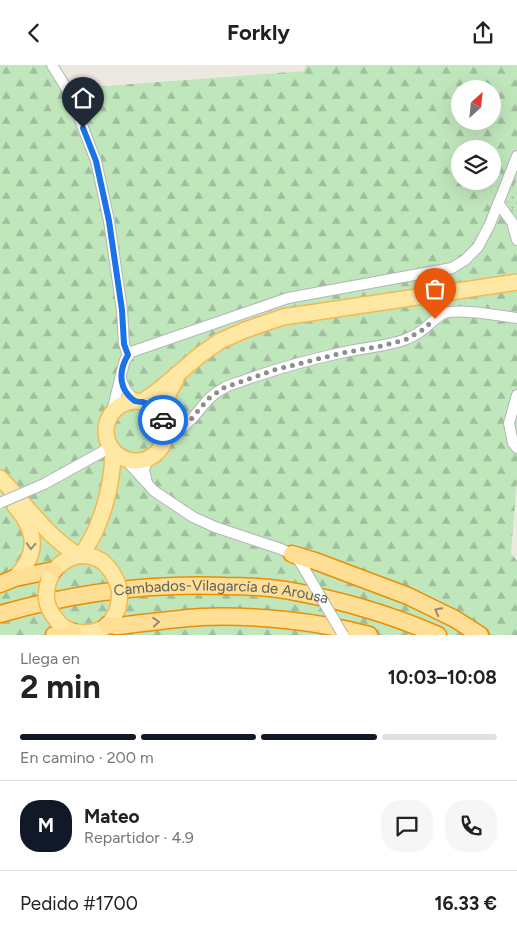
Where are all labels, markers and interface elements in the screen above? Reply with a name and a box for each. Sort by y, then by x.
icon: back [20,19,48,47]
text: Forkly [227,19,290,46]
icon: share [469,19,497,47]
pin [62,77,104,128]
north arrow [451,80,501,130]
map controls [451,80,501,190]
icon: home [69,84,97,112]
button: layers [451,140,501,190]
pin [414,268,456,319]
icon: bag [421,275,449,303]
courier [138,395,188,445]
icon: car [149,406,177,434]
one-way arrow [26,542,37,550]
street label: Cambados-Vilagarcía de Arousa [113,576,330,607]
one-way arrow [434,607,443,617]
one-way arrow [152,617,160,628]
text: Llega en [20,649,80,668]
text: 10:03–10:08 [388,666,497,689]
text: 2 min [20,668,101,706]
text: En camino · 200 m [20,748,154,767]
button: chat [381,800,433,852]
button: phone [445,800,497,852]
text: Mateo [84,805,139,828]
text: M [38,814,54,837]
text: Repartidor · 4.9 [84,828,194,847]
text: Pedido #1700 [20,892,138,915]
text: 16.33 € [434,892,497,915]

